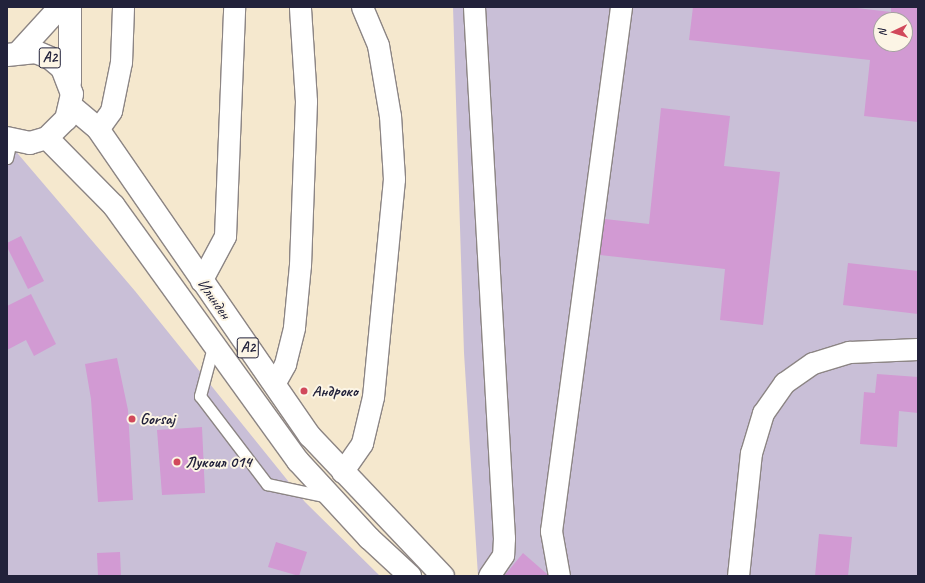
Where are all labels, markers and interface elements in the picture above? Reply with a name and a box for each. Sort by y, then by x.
north arrow [873,12,913,52]
text: N [875,29,889,37]
road number: A2 [38,45,62,71]
street label: Илинден [193,275,235,323]
road number: A2 [236,335,260,361]
place label: Андроко [312,381,358,401]
marker: Андроко [299,386,309,396]
place label: Gorsaj [140,409,175,429]
marker: Gorsaj [127,414,137,424]
place label: Лукоил 014 [185,452,251,472]
marker: Лукоил 014 [172,457,182,467]

